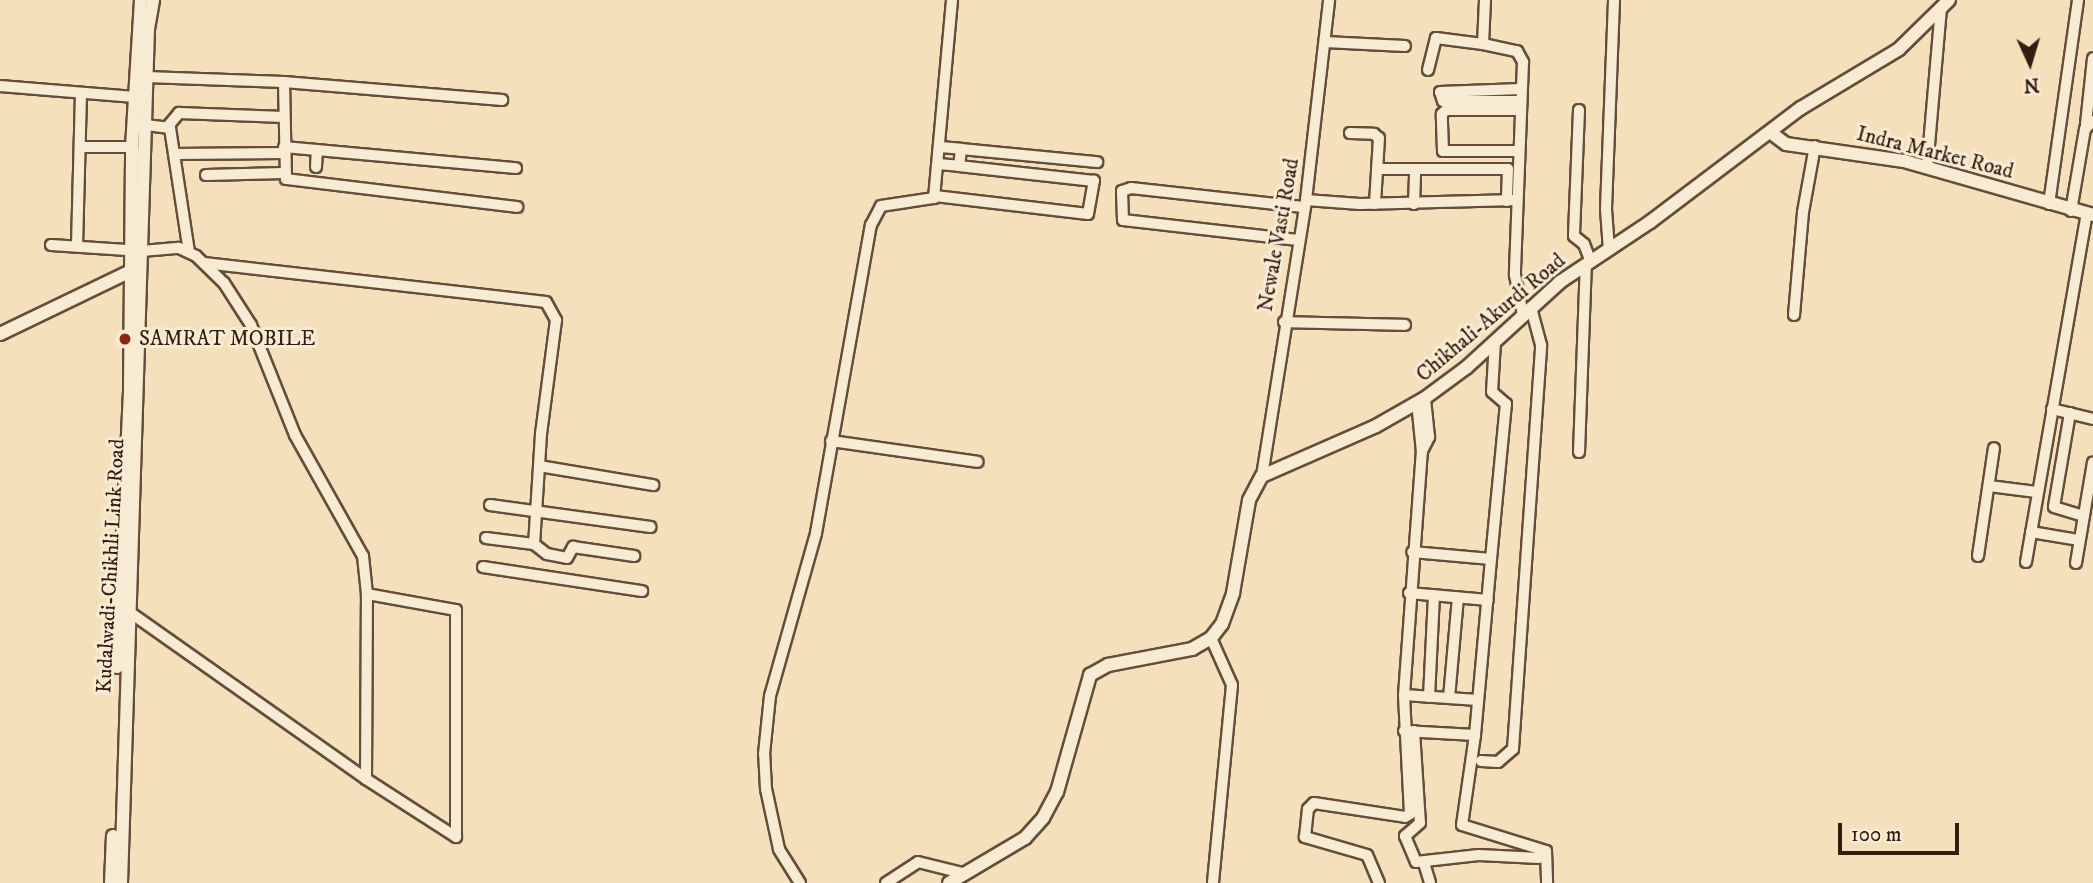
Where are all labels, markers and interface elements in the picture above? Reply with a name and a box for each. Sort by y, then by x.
north arrow [1995,28,2065,98]
text: N [2023,72,2040,96]
street label: Indra Market Road [1854,121,2016,185]
street label: Newale Vasti Road [1253,156,1305,314]
street label: Chikhali-Akurdi Road [1411,248,1571,388]
place label: SAMRAT MOBILE [139,326,315,352]
marker: SAMRAT MOBILE [117,331,133,347]
street label: Kudalwadi-Chikhli Link Road [92,438,130,694]
scale bar [1841,810,1962,854]
text: 100 m [1851,822,1902,848]

